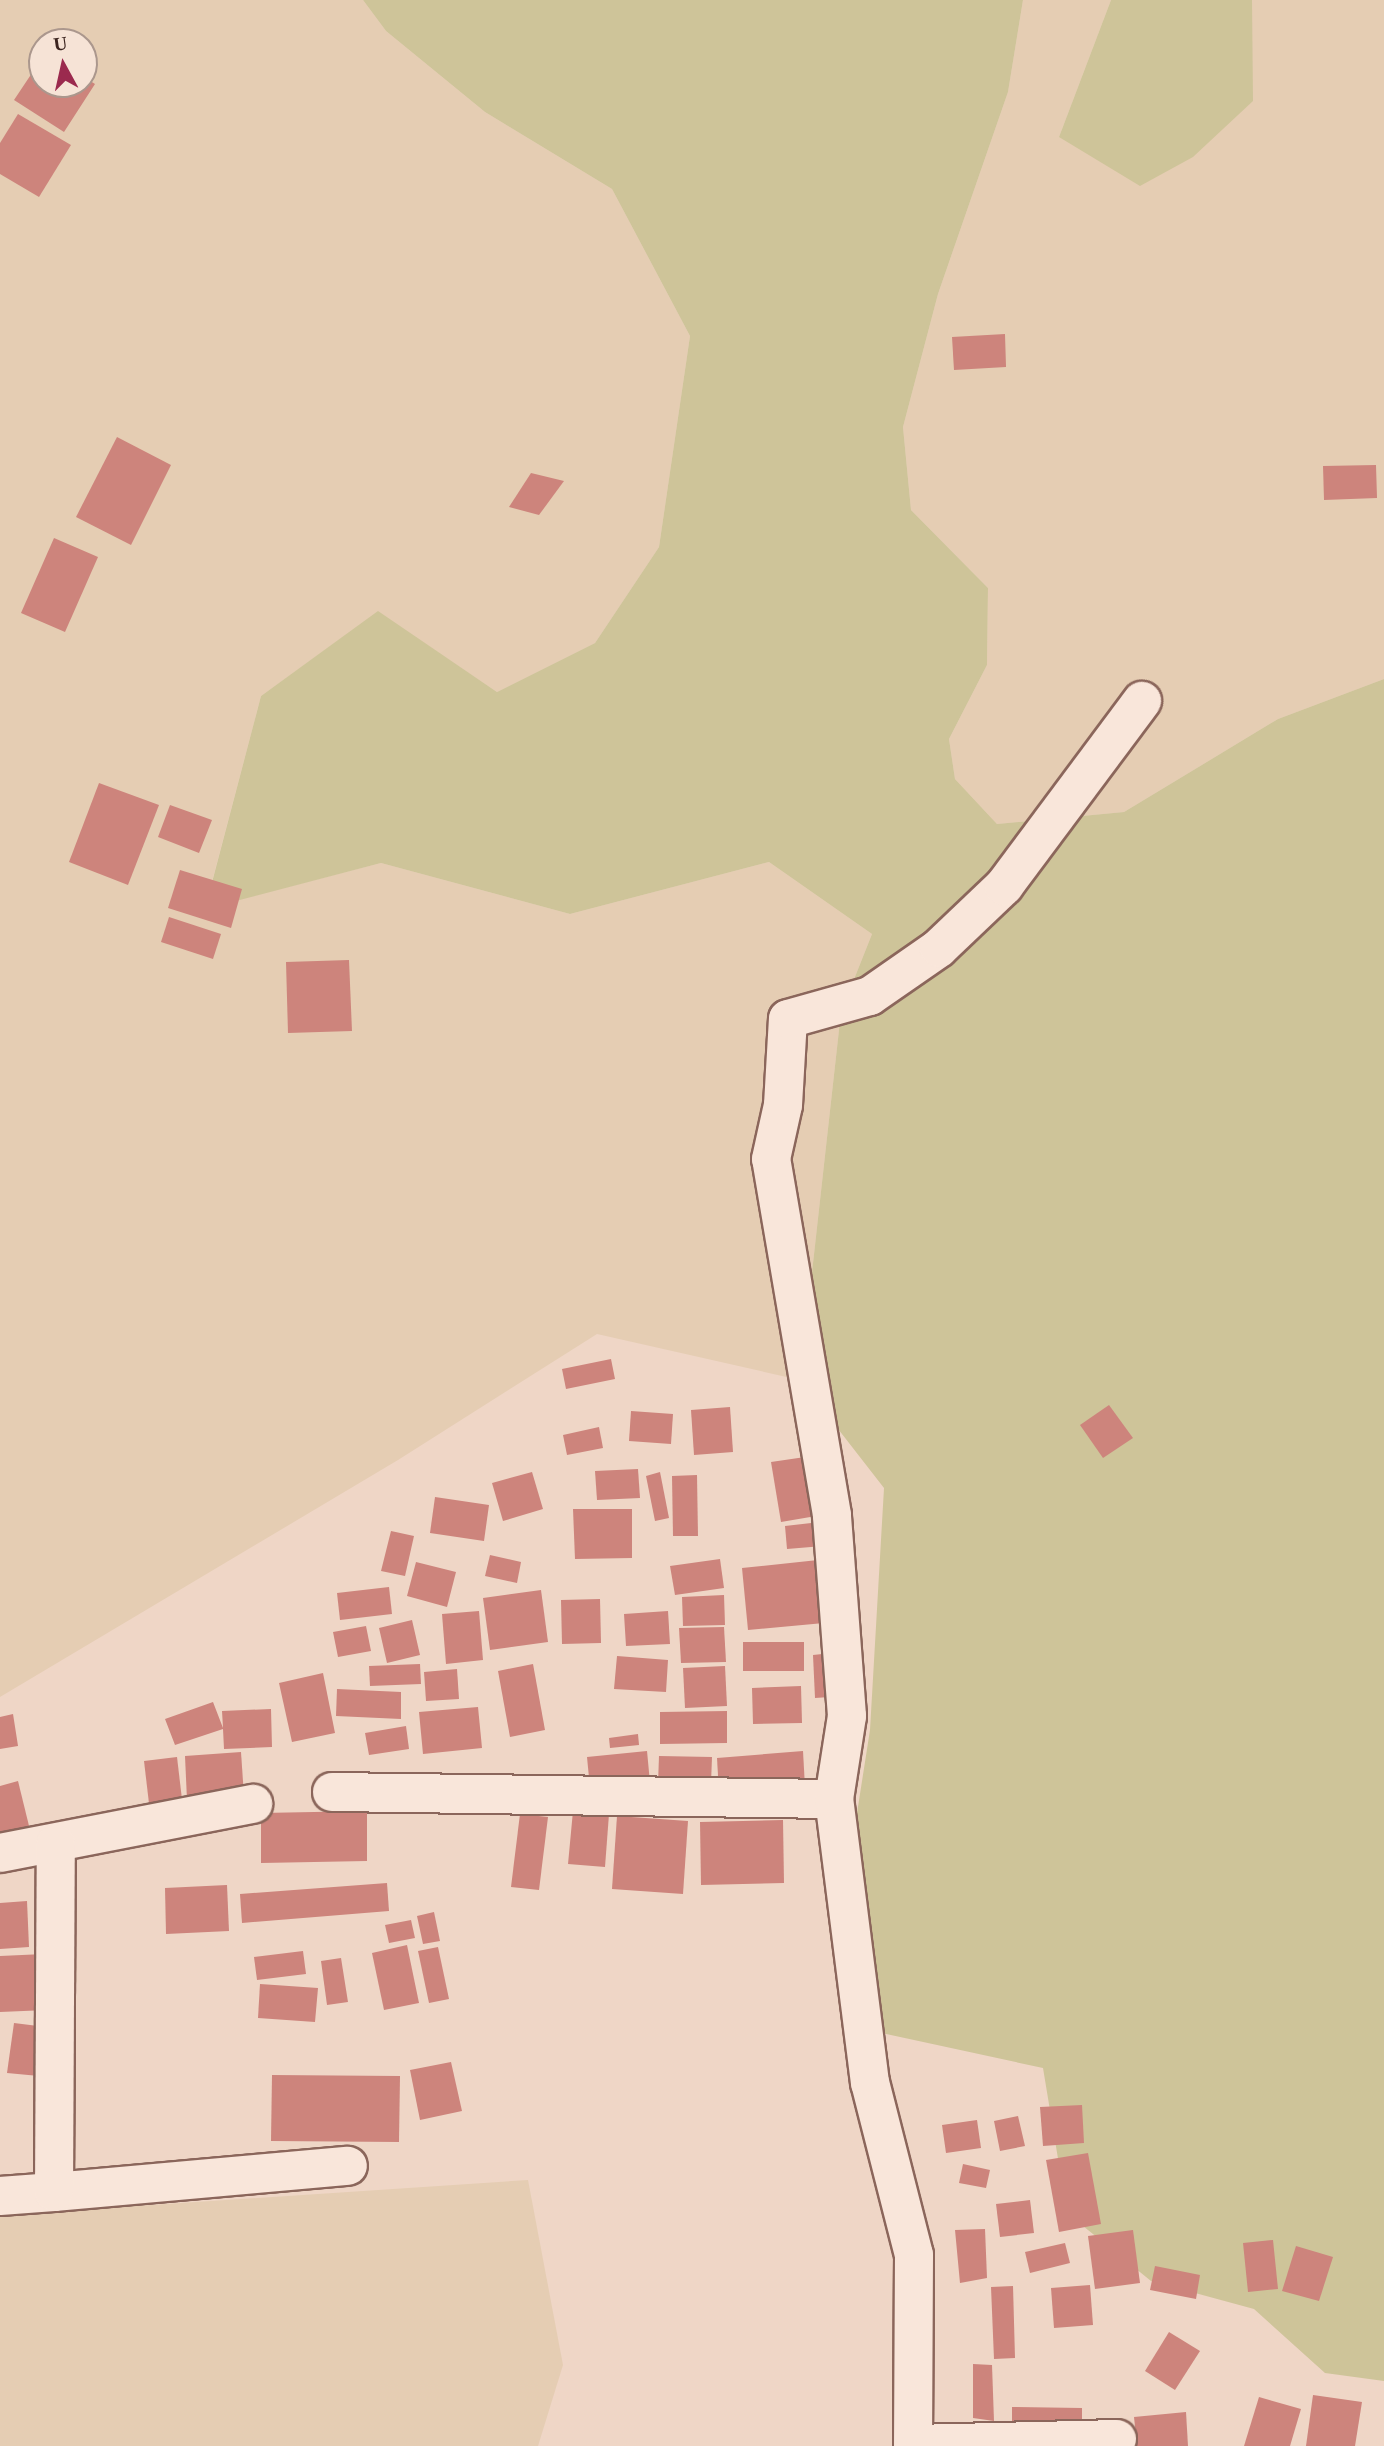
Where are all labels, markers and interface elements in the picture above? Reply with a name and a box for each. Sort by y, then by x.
north arrow [28,28,98,98]
text: U [52,32,69,55]

